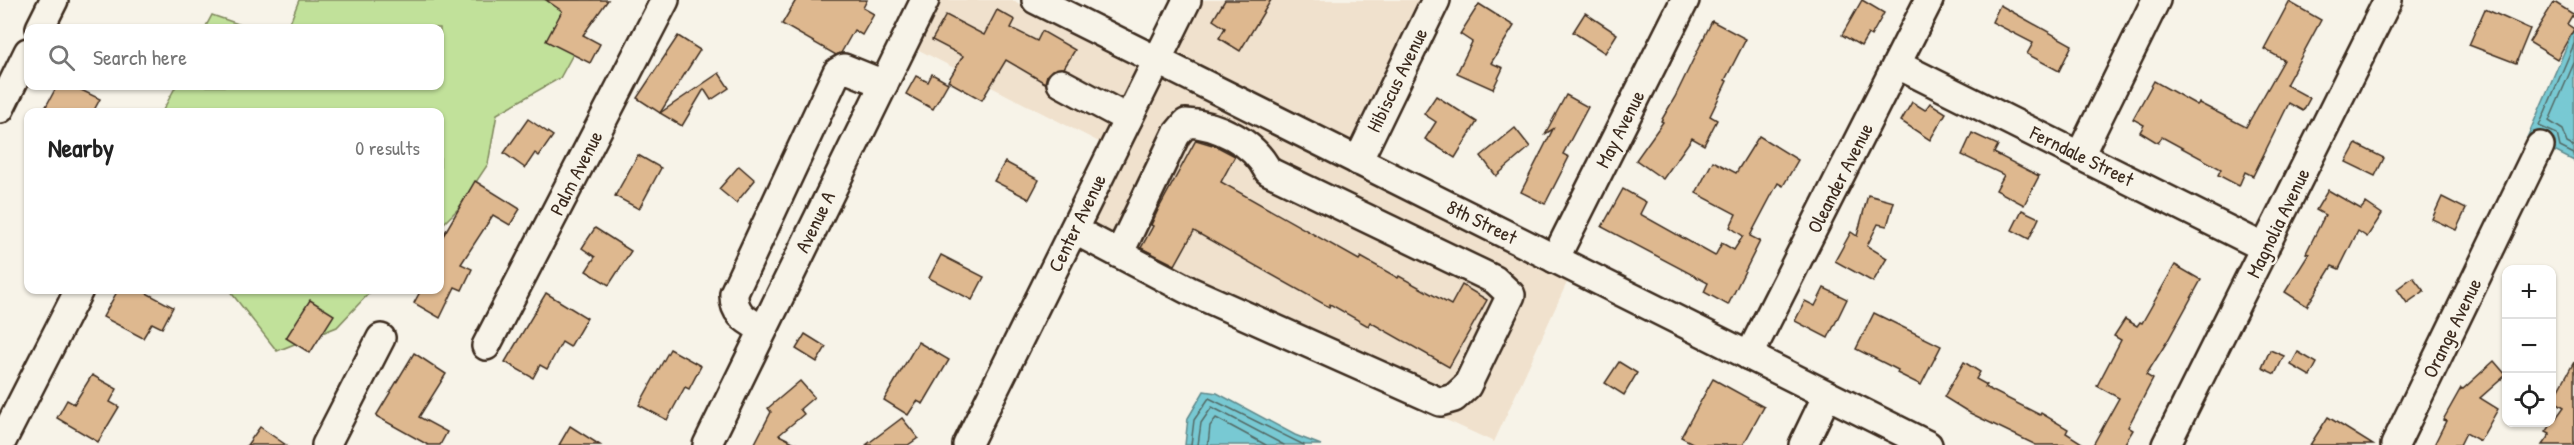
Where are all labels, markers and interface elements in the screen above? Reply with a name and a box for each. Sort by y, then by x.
street label: Hibiscus Avenue [1360,23,1433,137]
search box [24,24,444,90]
icon: search [45,41,78,74]
text: Search here [93,42,187,72]
street label: May Avenue [1589,85,1651,172]
street label: Oleander Avenue [1800,118,1879,237]
street label: Ferndale Street [2025,118,2140,193]
street label: Palm Avenue [543,126,608,220]
text: Nearby [48,130,114,165]
text: 0 results [355,134,420,161]
street label: Magnolia Avenue [2239,163,2316,282]
street label: Center Avenue [1041,169,1112,276]
street label: Avenue A [788,186,841,257]
street label: 8th Street [1443,193,1523,251]
map controls [2502,265,2556,427]
button: + [2502,265,2556,319]
street label: Orange Avenue [2416,273,2487,382]
button: − [2502,319,2556,373]
button: locate [2502,373,2556,427]

